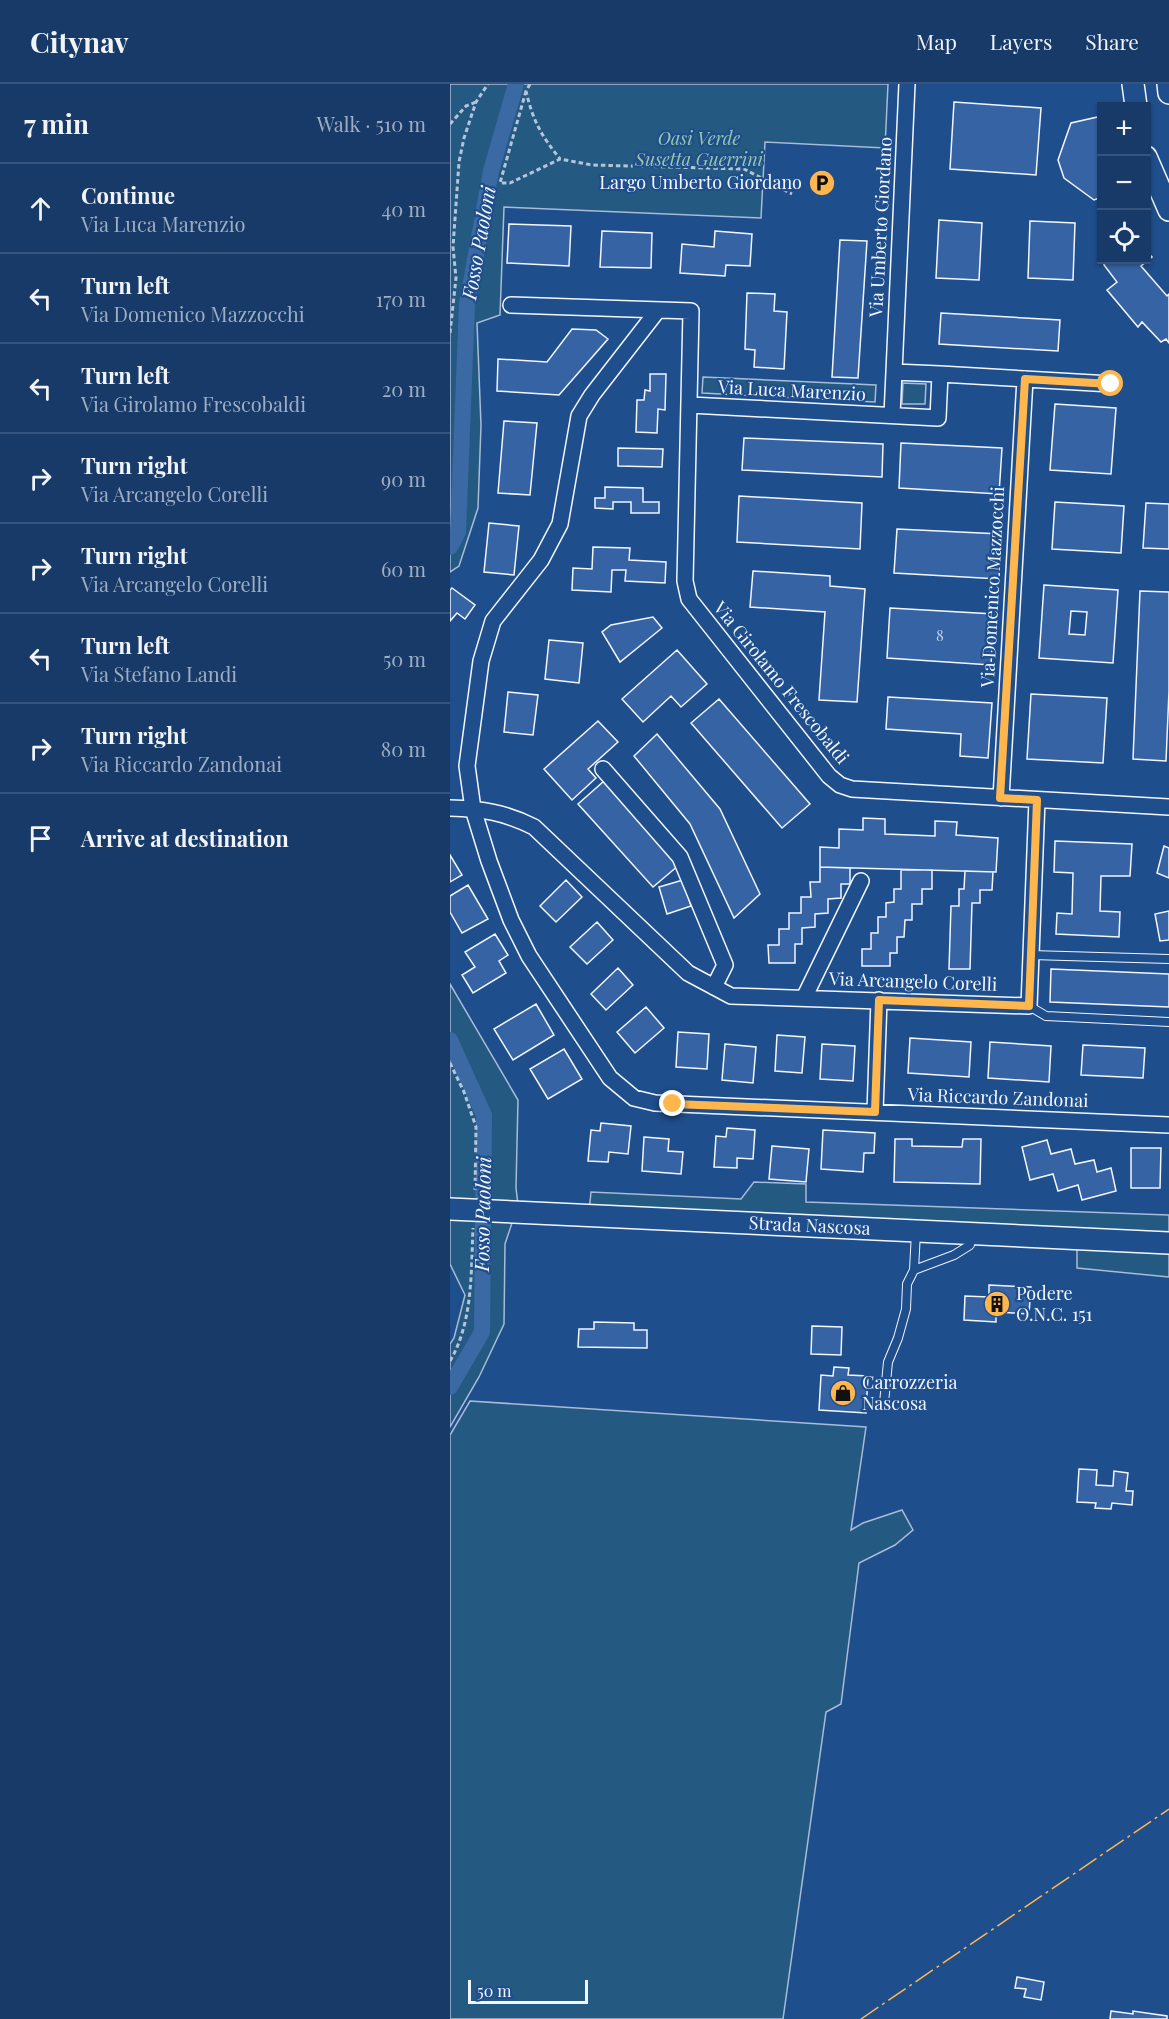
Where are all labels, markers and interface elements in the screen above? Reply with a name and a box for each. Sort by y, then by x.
text: Citynav [30,23,129,60]
text: Map [916,27,957,55]
text: Layers [990,27,1052,55]
text: Share [1085,27,1139,55]
map controls [1097,102,1151,264]
button: + [1097,102,1151,156]
text: 7 min [24,106,89,141]
text: Walk · 510 m [317,110,426,137]
park label: Oasi Verde Susetta Guerrini [634,126,764,171]
street label: Via Umberto Giordano [863,136,897,319]
button: − [1097,156,1151,210]
parking icon: Largo Umberto Giordano [807,168,837,198]
place label: Largo Umberto Giordano [599,170,802,194]
text: Continue [81,180,175,210]
water label: Fosso Paoloni [454,183,501,303]
icon: ahead [24,192,57,225]
text: 40 m [381,195,426,222]
text: Via Luca Marenzio [81,210,246,237]
button: locate [1097,210,1151,264]
text: Turn left [81,270,170,300]
icon: left [24,282,57,315]
text: 170 m [376,285,426,312]
text: Via Domenico Mazzocchi [81,300,305,327]
text: Turn left [81,360,170,390]
route start [1097,370,1123,396]
icon: left [24,372,57,405]
street label: Via Luca Marenzio [716,374,867,406]
text: 20 m [382,375,426,402]
text: Via Girolamo Frescobaldi [81,390,306,417]
text: Turn right [81,450,187,480]
icon: right [24,462,57,495]
text: 90 m [381,465,426,492]
text: Via Arcangelo Corelli [81,480,268,507]
street label: Via Domenico Mazzocchi [975,486,1009,689]
text: Turn right [81,540,187,570]
icon: right [24,552,57,585]
text: 60 m [381,555,426,582]
text: Via Arcangelo Corelli [81,570,268,597]
street label: Via Girolamo Frescobaldi [708,595,855,769]
house number: 8 [936,625,944,645]
text: Turn left [81,630,170,660]
icon: left [24,642,57,675]
text: 50 m [383,645,426,672]
text: Via Stefano Landi [81,660,237,687]
text: Turn right [81,720,187,750]
icon: right [24,732,57,765]
text: 80 m [381,735,426,762]
text: Via Riccardo Zandonai [81,750,282,777]
icon: arrive [24,822,57,855]
text: Arrive at destination [81,823,289,853]
street label: Via Arcangelo Corelli [828,966,998,996]
street label: Via Riccardo Zandonai [906,1082,1089,1112]
route end [659,1090,685,1116]
water label: Fosso Paoloni [467,1155,496,1273]
street label: Strada Nascosa [748,1210,871,1240]
place label: Podere O.N.C. 151 [1016,1281,1093,1326]
building icon: Podere O.N.C. 151 [982,1289,1012,1319]
place label: Carrozzeria Nascosa [862,1370,957,1415]
shop icon: Carrozzeria Nascosa [828,1378,858,1408]
scale bar [468,1977,588,2004]
text: 50 m [477,1980,511,2001]

